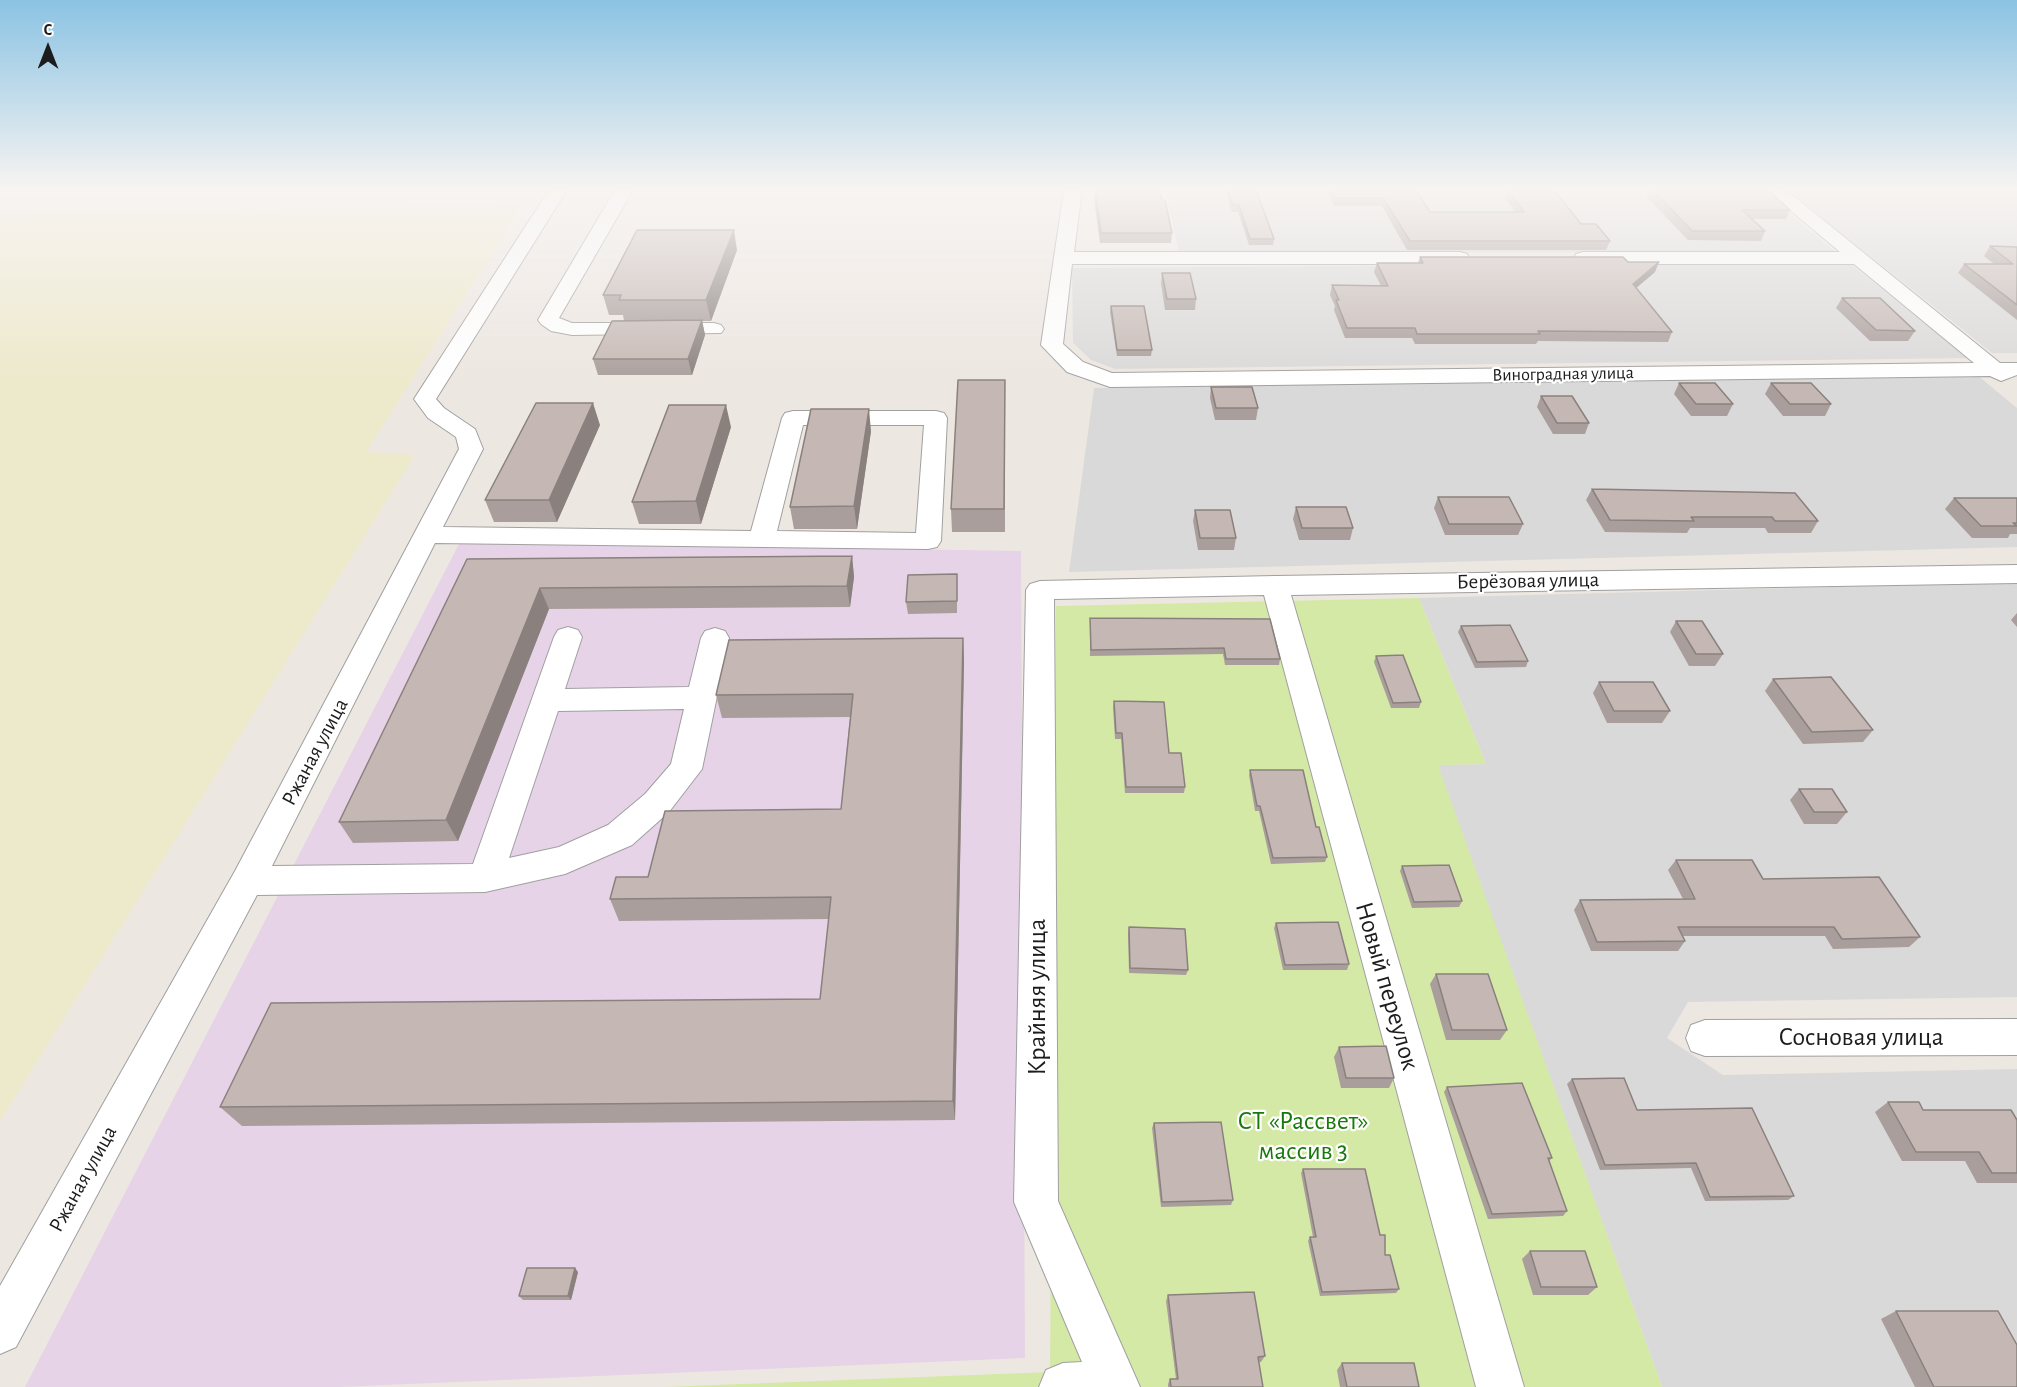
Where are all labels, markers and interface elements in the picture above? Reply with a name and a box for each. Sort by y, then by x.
north arrow [18,18,78,78]
text: С [44,22,52,38]
street label: Виноградная улица [1492,362,1634,386]
street label: Берёзовая улица [1456,567,1600,595]
street label: Ржаная улица [276,694,354,810]
street label: Новый переулок [1348,898,1426,1074]
street label: Крайняя улица [1021,919,1053,1075]
street label: Сосновая улица [1778,1021,1944,1053]
park label: СТ «Рассвет» массив 3 [1238,1105,1368,1166]
street label: Ржаная улица [43,1121,123,1237]

